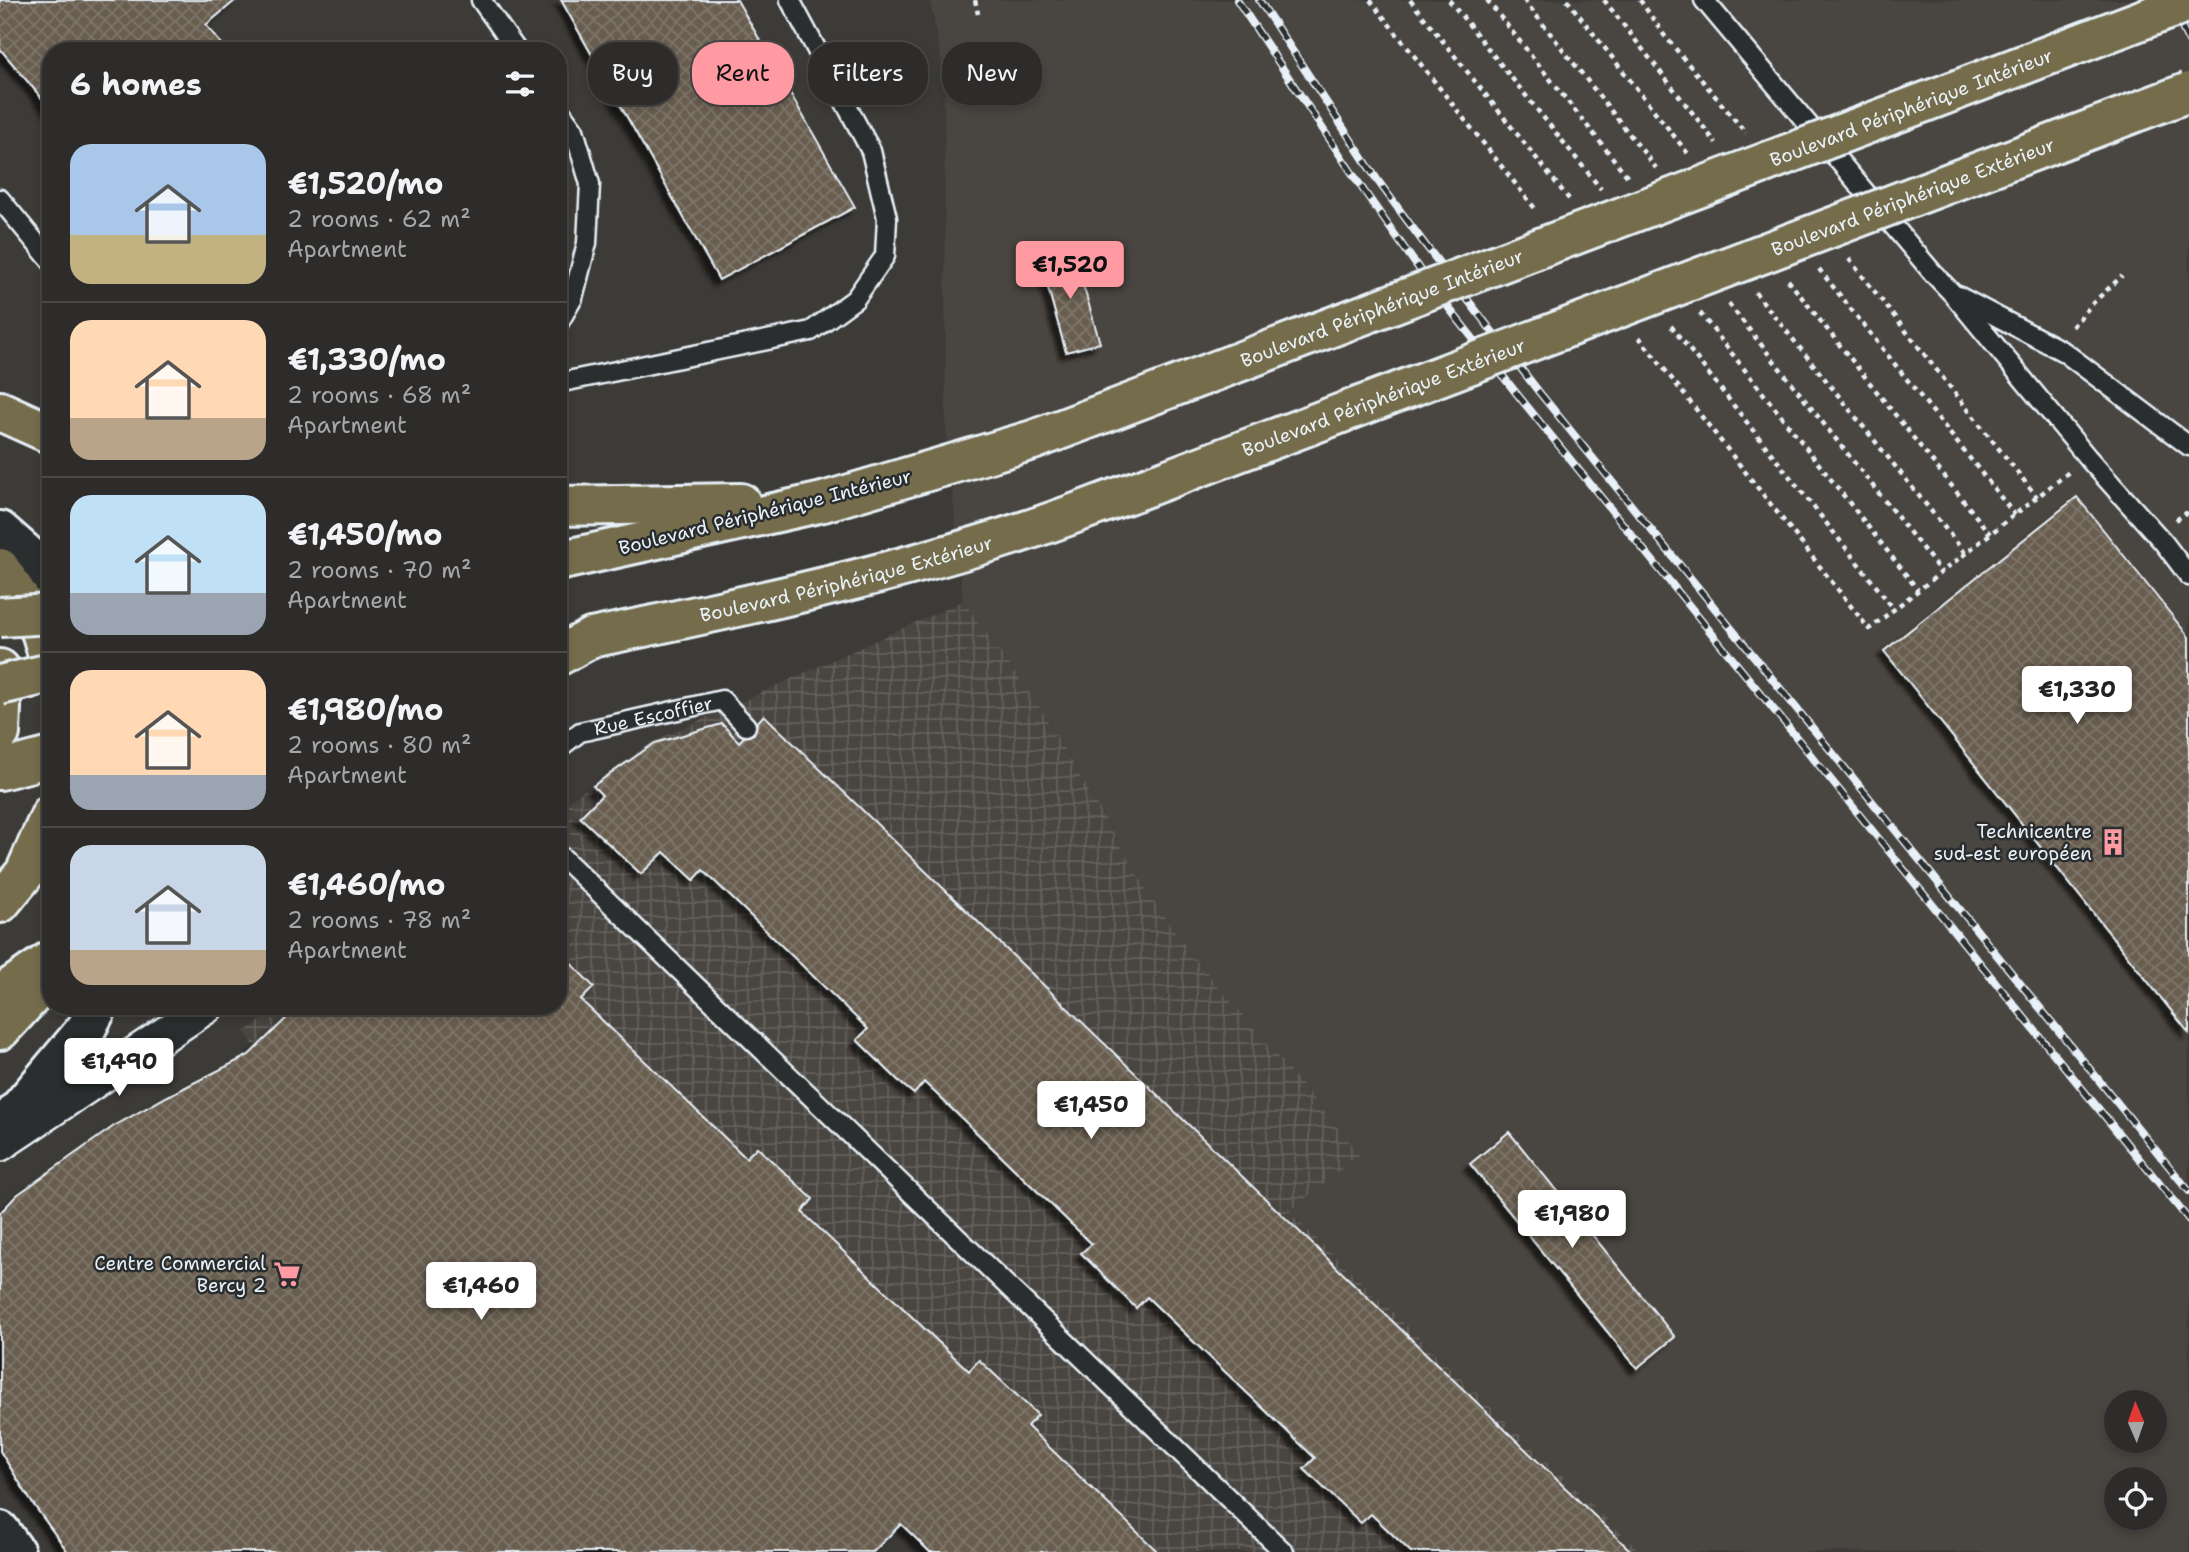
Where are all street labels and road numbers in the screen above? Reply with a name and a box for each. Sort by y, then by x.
street label: Boulevard Périphérique Intérieur [1766,42,2056,172]
street label: Boulevard Périphérique Extérieur [1768,132,2058,262]
street label: Boulevard Périphérique Intérieur [1237,243,1527,373]
street label: Boulevard Périphérique Extérieur [1238,332,1529,462]
street label: Boulevard Périphérique Intérieur [616,464,914,560]
street label: Boulevard Périphérique Extérieur [697,530,996,627]
street label: Rue Escoffier [592,690,715,741]

